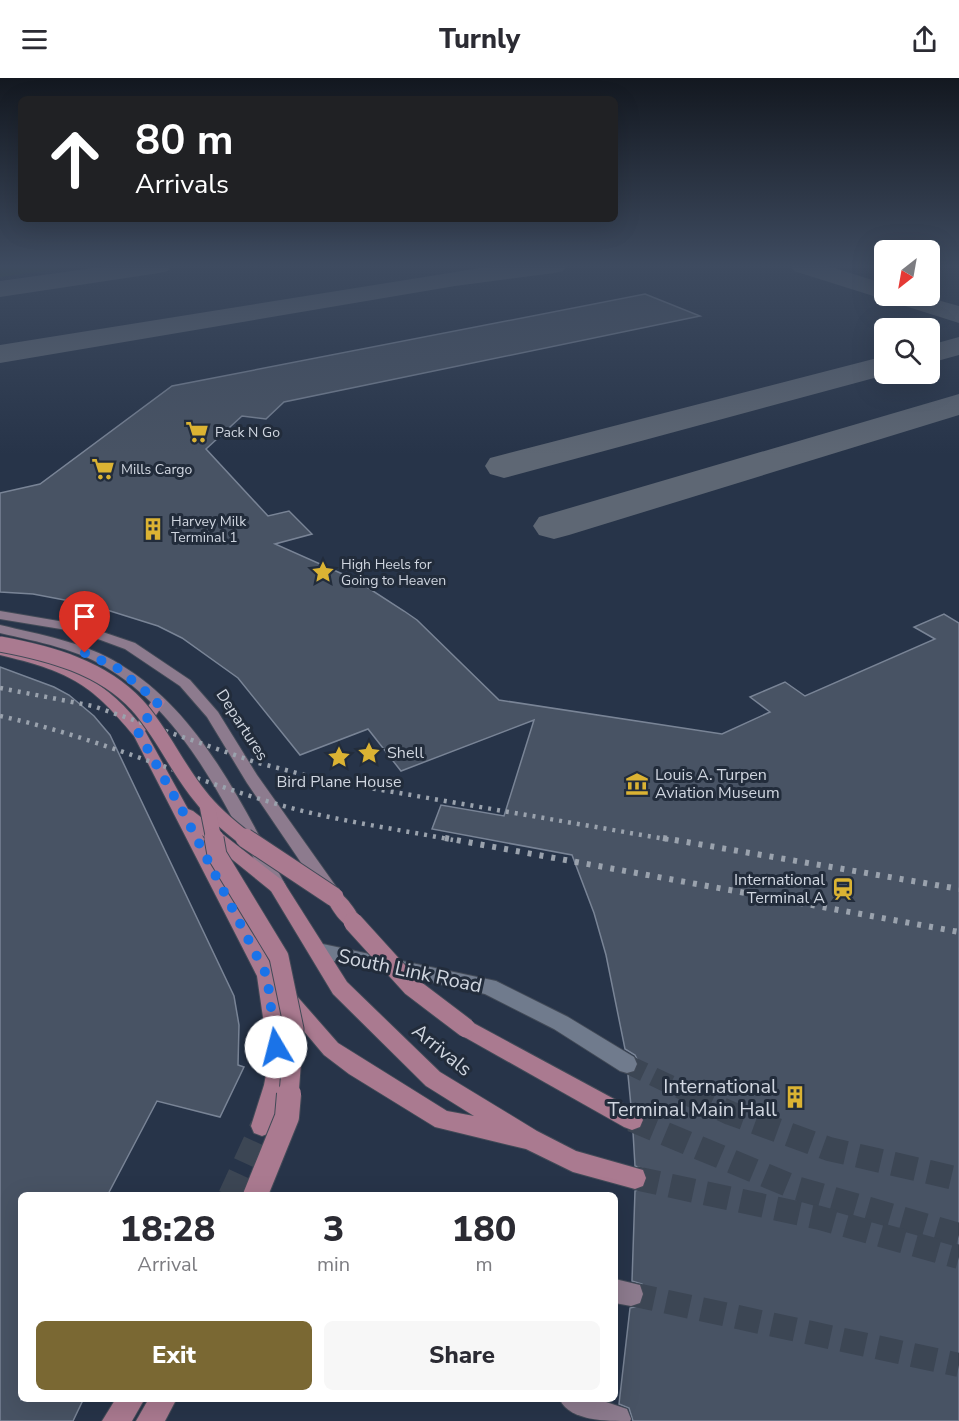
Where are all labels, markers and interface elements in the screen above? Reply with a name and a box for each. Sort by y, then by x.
text: Turnly [439,21,520,58]
icon: menu [18,23,51,56]
icon: share [908,23,941,56]
text: 80 m [135,112,234,169]
icon: ahead [36,120,114,198]
text: Arrivals [135,166,229,203]
north arrow [874,240,940,306]
map controls [874,240,940,384]
button: search [874,318,940,384]
supermarket icon: Pack N Go [184,419,210,445]
place label: Pack N Go [215,423,280,442]
supermarket icon: Mills Cargo [90,456,116,482]
place label: Mills Cargo [121,460,193,479]
place label: Harvey Milk Terminal 1 [171,512,247,547]
building icon: Harvey Milk Terminal 1 [140,516,166,542]
place label: High Heels for Going to Heaven [341,555,446,590]
place icon: High Heels for Going to Heaven [310,559,336,585]
pin [59,591,110,653]
icon: arrive [68,600,101,633]
street label: Departures [211,685,273,765]
place icon: Shell [356,740,382,766]
place label: Shell [387,742,424,764]
place icon: Bird Plane House [326,744,352,770]
place label: Louis A. Turpen Aviation Museum [655,764,780,804]
place label: Bird Plane House [277,771,401,793]
museum icon: Louis A. Turpen Aviation Museum [624,771,650,797]
place label: International Terminal A [734,869,825,909]
station icon: International Terminal A [830,876,856,902]
street label: South Link Road [335,943,485,999]
position arrow [244,1015,308,1079]
street label: Arrivals [406,1018,478,1082]
place label: International Terminal Main Hall [607,1073,777,1123]
building icon: International Terminal Main Hall [782,1084,808,1110]
text: 18:28 [120,1205,215,1254]
text: 3 [323,1205,344,1254]
text: 180 [452,1205,516,1254]
text: Arrival [137,1251,198,1278]
text: min [317,1251,350,1278]
text: m [475,1251,493,1278]
button: Exit [36,1321,312,1390]
button: Share [324,1321,600,1390]

